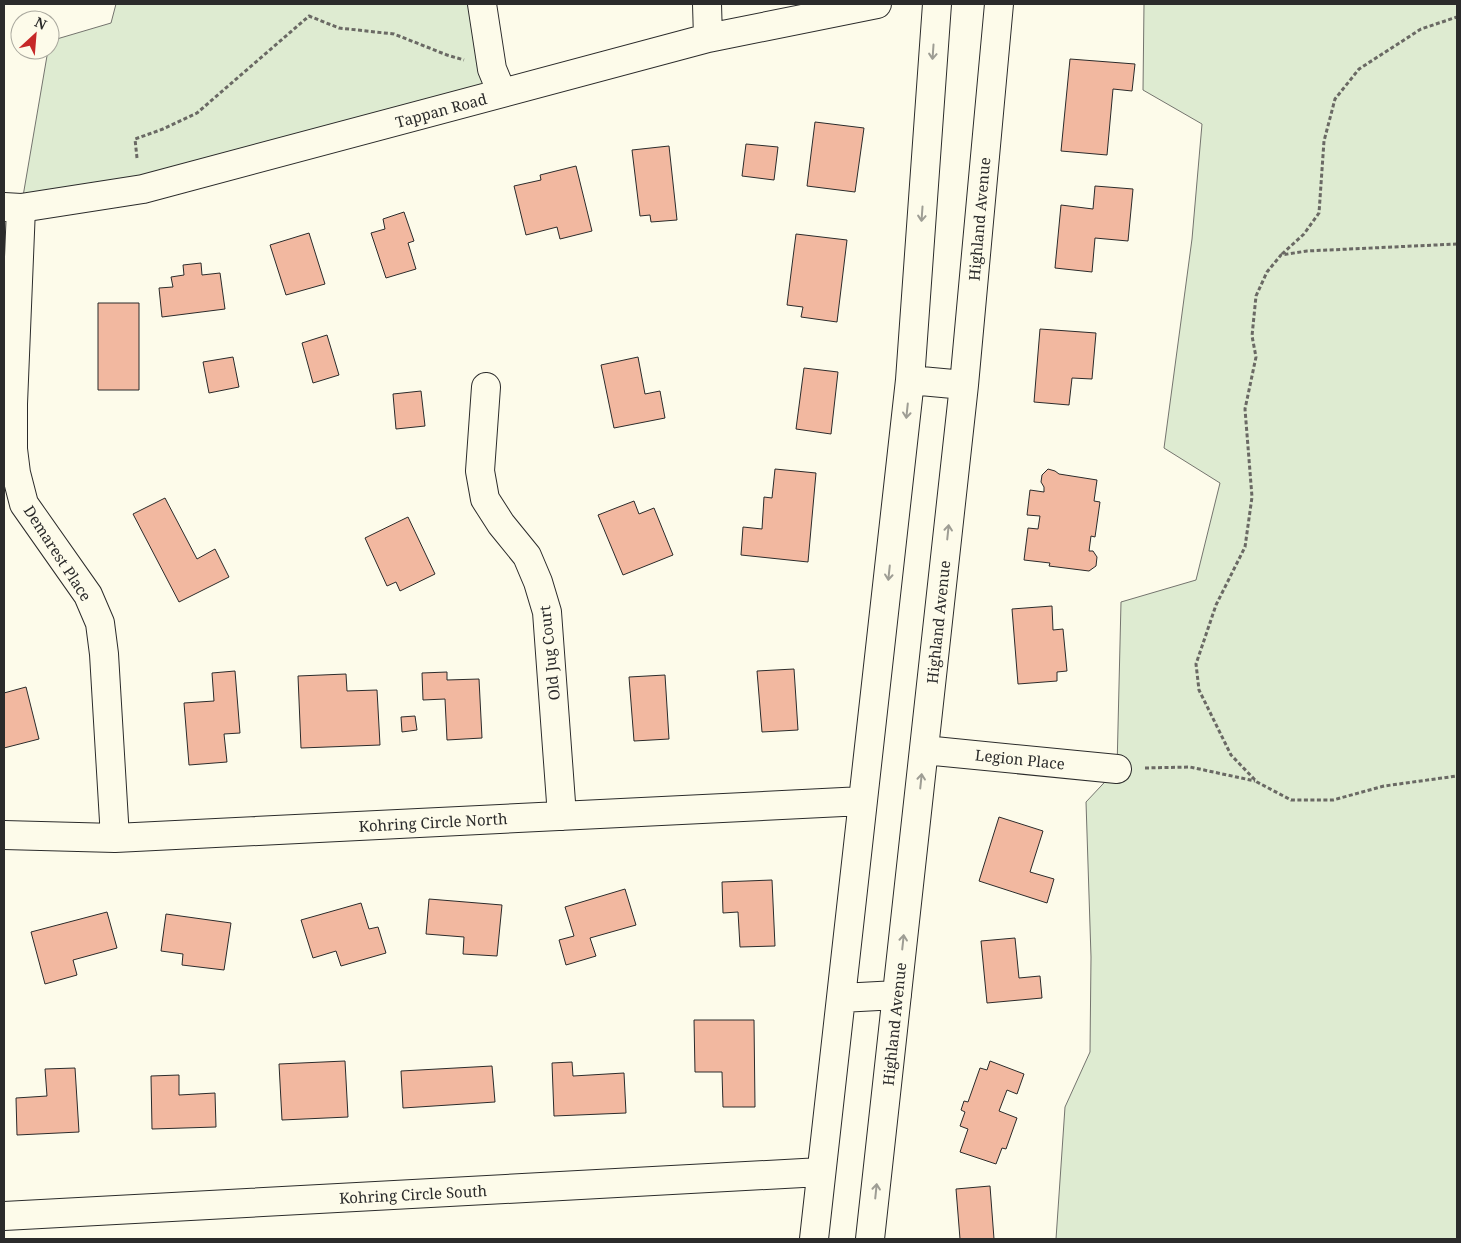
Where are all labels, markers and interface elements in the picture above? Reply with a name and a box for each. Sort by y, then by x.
north arrow [10,10,60,60]
text: N [32,12,50,34]
one-way arrow [929,44,938,60]
street label: Tappan Road [393,88,489,132]
street label: Highland Avenue [964,156,994,282]
one-way arrow [917,206,926,222]
one-way arrow [902,403,912,419]
street label: Demarest Place [20,501,96,605]
one-way arrow [943,525,953,541]
street label: Highland Avenue [922,559,954,685]
one-way arrow [884,565,894,581]
street label: Old Jug Court [534,604,564,702]
street label: Legion Place [974,744,1066,774]
one-way arrow [916,773,926,789]
street label: Kohring Circle North [358,808,508,836]
one-way arrow [898,935,908,951]
street label: Highland Avenue [878,961,910,1087]
street label: Kohring Circle South [339,1180,488,1208]
one-way arrow [871,1183,881,1199]

